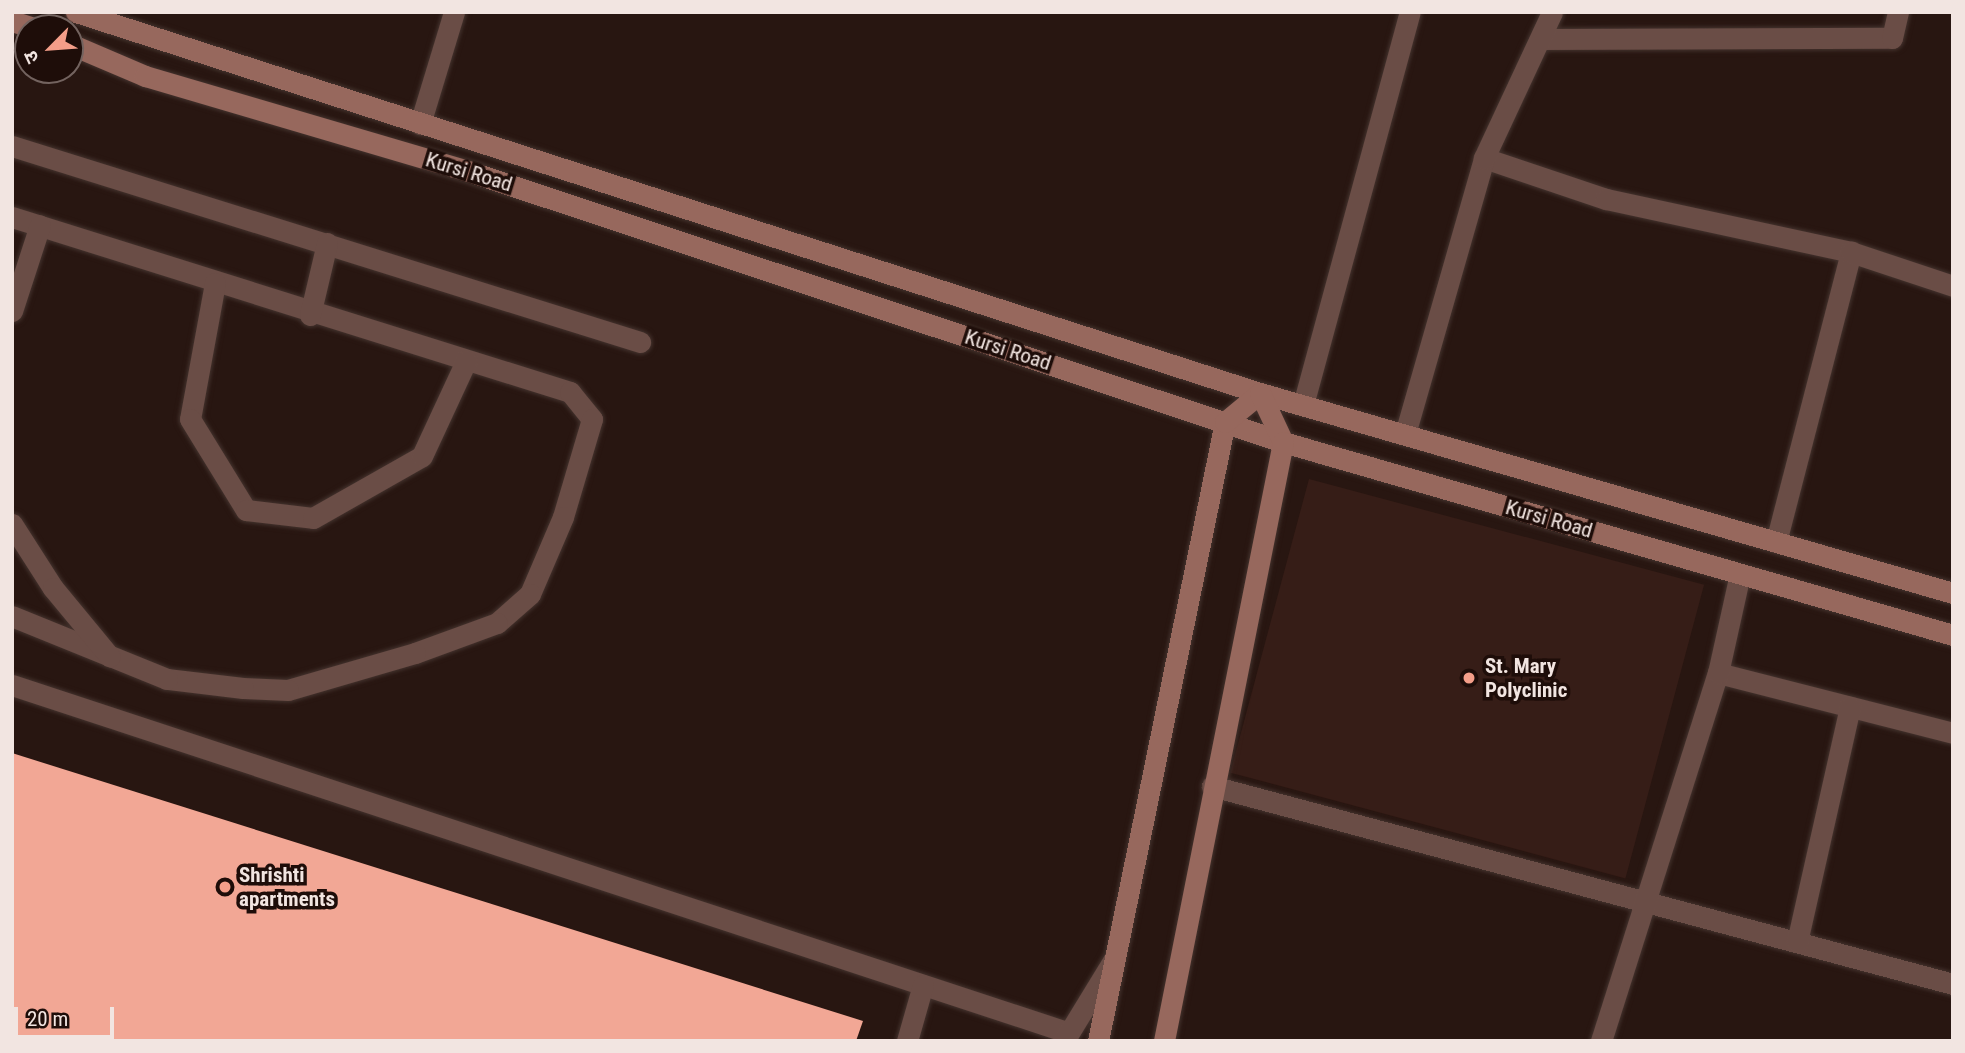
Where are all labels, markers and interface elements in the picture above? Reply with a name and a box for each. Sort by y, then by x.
north arrow [14,14,84,84]
text: उ [19,47,44,67]
street label: Kursi Road [423,147,515,197]
street label: Kursi Road [962,324,1054,376]
street label: Kursi Road [1503,495,1595,543]
place label: St. Mary Polyclinic [1485,653,1567,703]
marker: St. Mary Polyclinic [1459,668,1479,688]
place label: Shrishti apartments [239,862,335,912]
marker: Shrishti apartments [217,879,233,895]
scale bar [18,993,117,1038]
text: 20 m [27,1007,68,1031]

